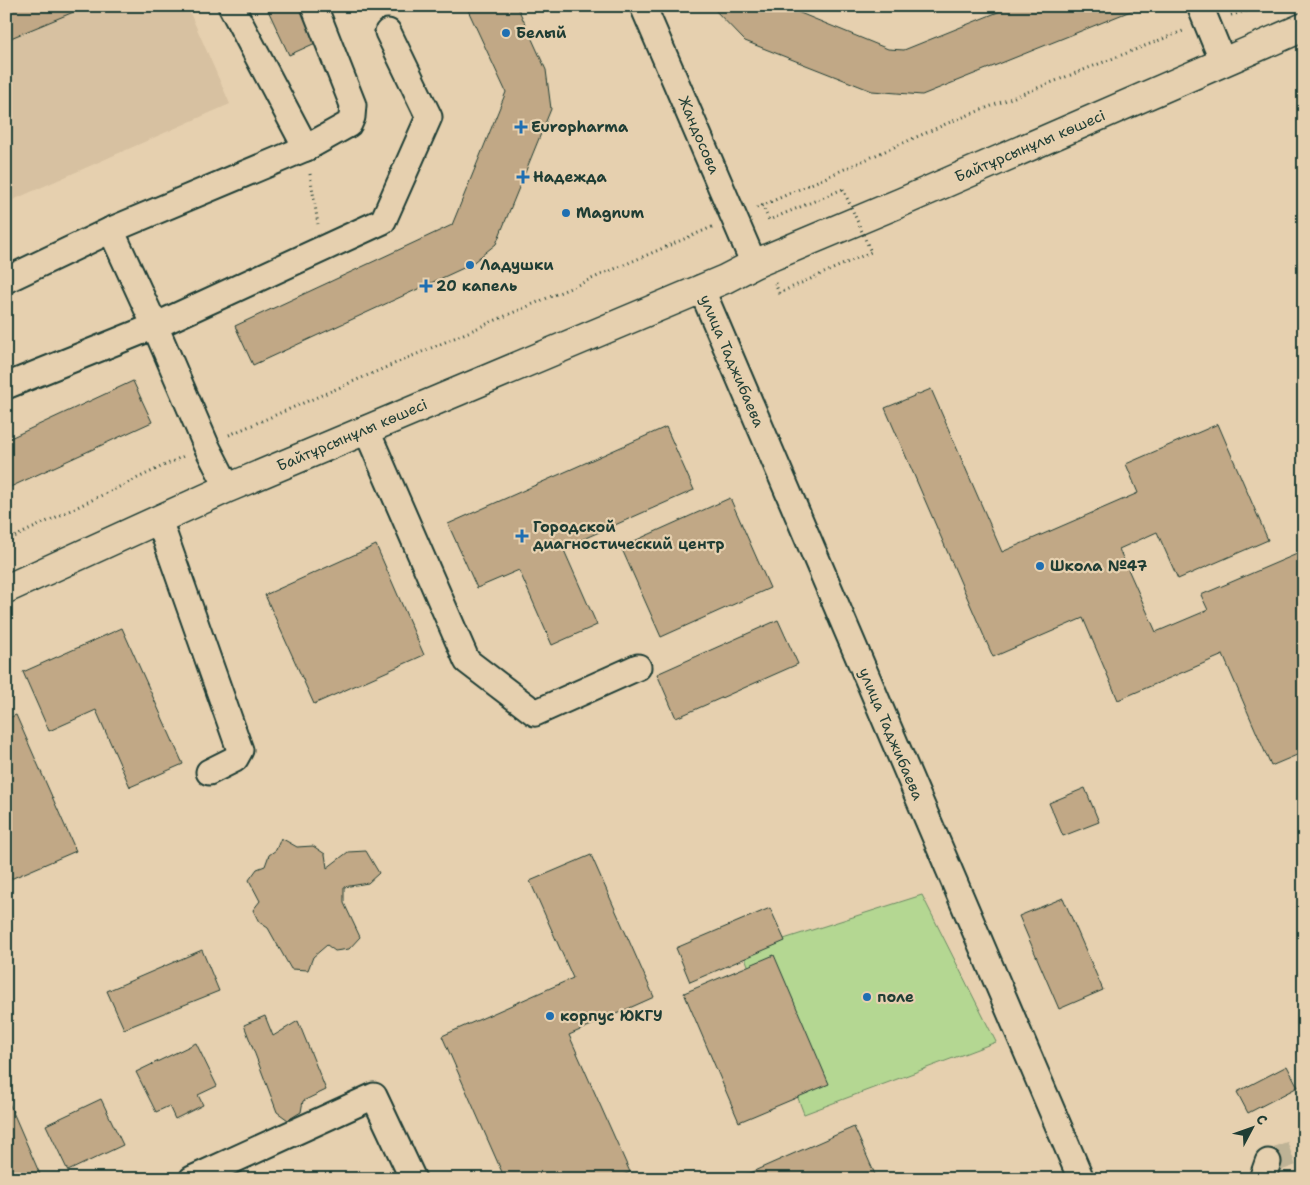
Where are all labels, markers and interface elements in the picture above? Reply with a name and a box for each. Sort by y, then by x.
place label: Белый [516,23,567,43]
marker: Белый [500,27,512,39]
street label: Жандосова [674,93,725,178]
street label: Байтұрсынұлы көшесі [952,105,1108,187]
place label: Europharma [531,117,629,137]
marker: Europharma [515,121,527,133]
place label: Надежда [533,167,608,187]
marker: Надежда [517,171,529,183]
place label: Magnum [576,203,645,223]
marker: Magnum [560,207,572,219]
place label: Ладушки [480,255,554,275]
marker: Ладушки [464,259,476,271]
place label: 20 капель [436,276,517,296]
marker: 20 капель [420,280,432,292]
street label: улица Таджибаева [695,292,769,431]
street label: Байтұрсынұлы көшесі [274,394,430,476]
place label: Городской диагностический центр [533,517,725,554]
marker: Городской диагностический центр [515,529,529,543]
place label: Школа №47 [1050,556,1148,576]
marker: Школа №47 [1034,560,1046,572]
street label: улица Таджибаева [854,665,928,804]
place label: поле [877,987,914,1007]
marker: поле [861,991,873,1003]
place label: корпус ЮКГУ [560,1006,663,1026]
marker: корпус ЮКГУ [544,1010,556,1022]
north arrow [1228,1102,1278,1152]
text: С [1252,1110,1271,1129]

